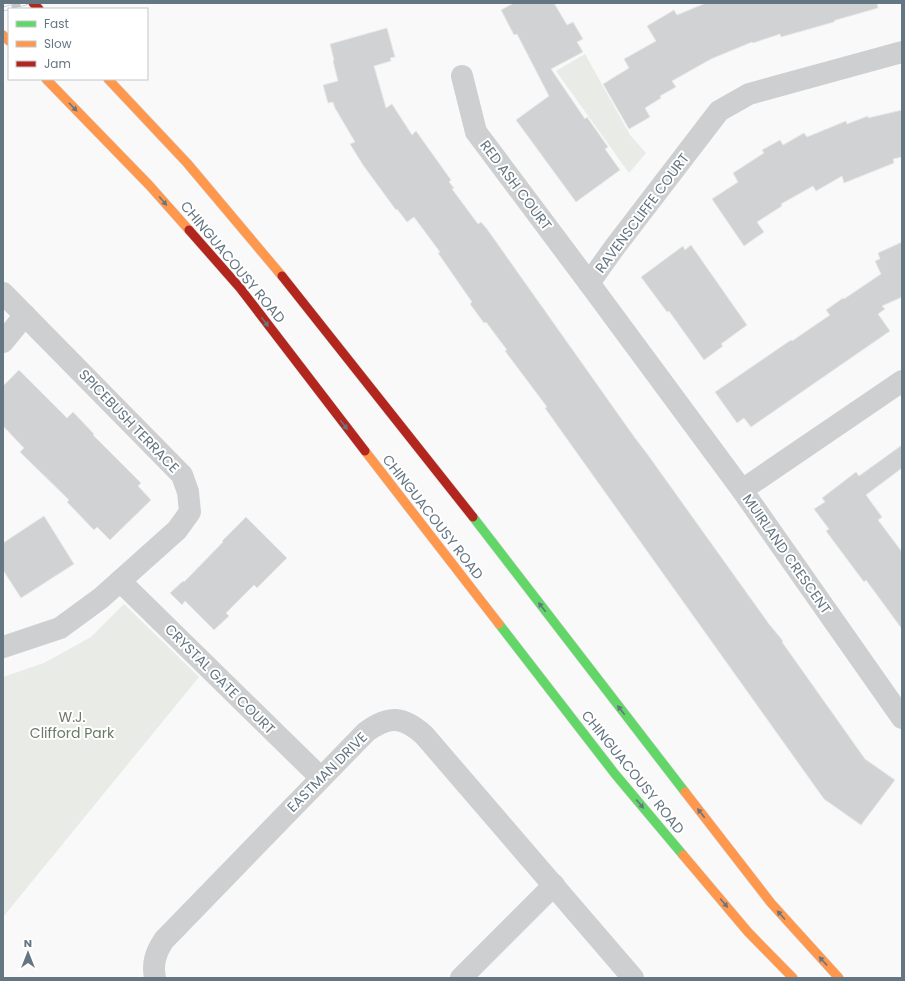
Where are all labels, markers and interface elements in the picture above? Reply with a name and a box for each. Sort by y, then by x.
legend [8,8,148,80]
text: Fast [44,15,69,32]
text: Slow [44,35,72,52]
text: Jam [44,55,71,72]
one-way arrow [69,102,78,112]
street label: RED ASH COURT [476,136,557,234]
street label: RAVENSCLIFFE COURT [590,149,694,277]
one-way arrow [159,196,168,206]
street label: CHINGUACOUSY ROAD [176,197,290,327]
one-way arrow [261,316,270,327]
street label: SPICEBUSH TERRACE [74,365,184,477]
one-way arrow [340,419,348,430]
street label: CHINGUACOUSY ROAD [378,450,488,584]
street label: MUIRLAND CRESCENT [738,490,836,618]
one-way arrow [538,601,546,612]
street label: CRYSTAL GATE COURT [160,619,280,739]
one-way arrow [617,704,625,715]
street label: CHINGUACOUSY ROAD [577,706,689,838]
park label: W.J. Clifford Park [30,707,115,743]
street label: EASTMAN DRIVE [282,727,372,817]
one-way arrow [635,799,644,809]
one-way arrow [696,807,705,818]
one-way arrow [719,898,728,909]
one-way arrow [776,910,786,920]
north arrow [8,933,48,973]
text: N [24,935,32,951]
one-way arrow [818,956,828,966]

